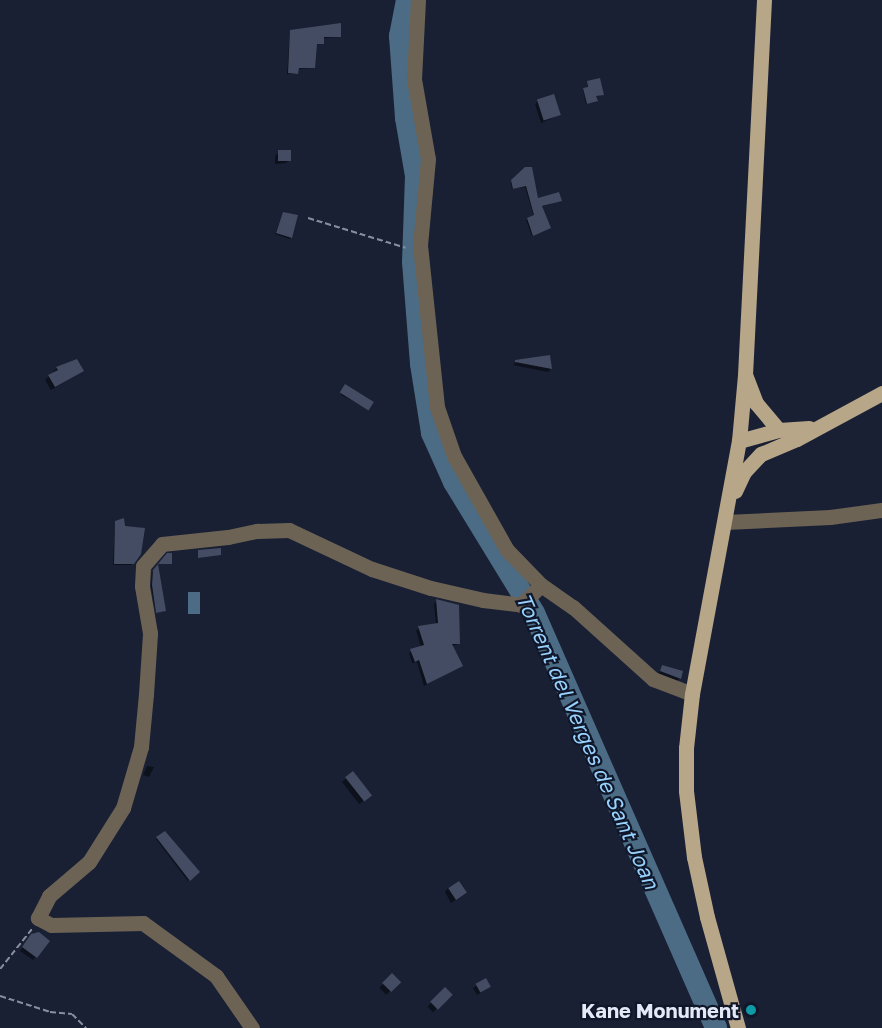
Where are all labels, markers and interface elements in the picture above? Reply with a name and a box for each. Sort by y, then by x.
water label: Torrent del Verges de Sant Joan [511,589,665,893]
place label: Kane Monument [581,998,739,1022]
marker: Kane Monument [744,1003,758,1017]

